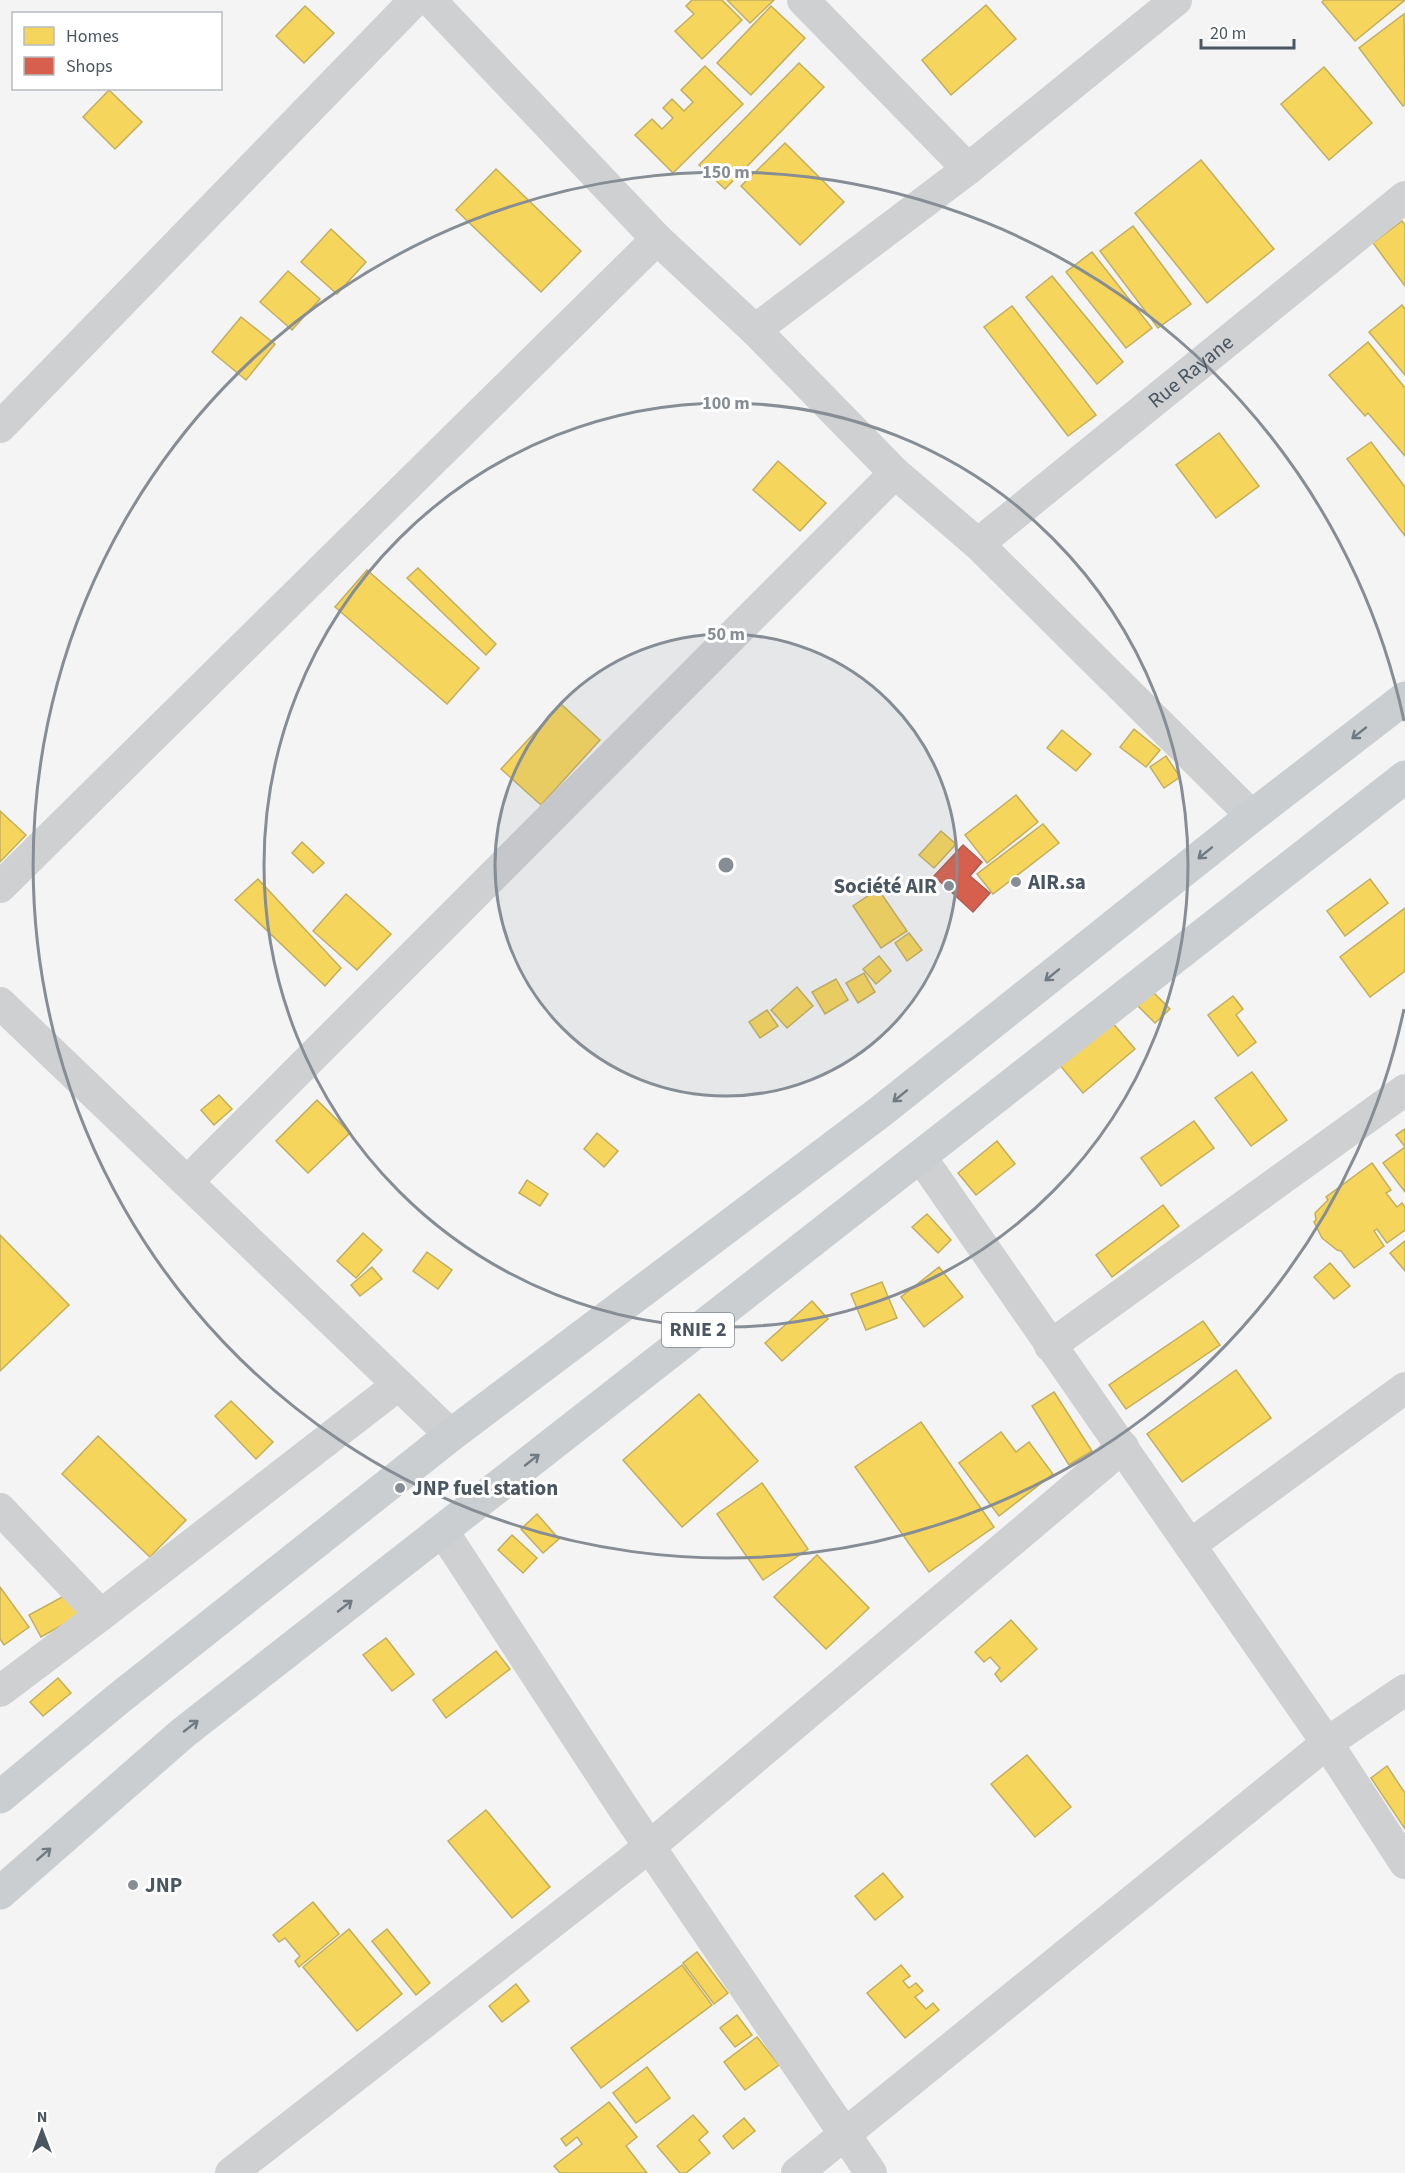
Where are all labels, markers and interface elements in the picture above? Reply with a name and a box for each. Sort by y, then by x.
legend [12,12,222,90]
scale bar [1201,12,1294,50]
text: 20 m [1210,21,1246,46]
text: Homes [66,24,119,49]
text: Shops [66,54,113,79]
text: 150 m [702,160,750,185]
street label: Rue Rayane [1141,327,1240,415]
text: 100 m [702,391,750,416]
text: 50 m [707,622,745,647]
one-way arrow [1351,727,1367,740]
one-way arrow [1197,847,1213,860]
centre of rings [716,855,736,875]
place label: AIR.sa [1027,867,1086,897]
place label: Société AIR [833,871,937,901]
marker: AIR.sa [1009,875,1023,889]
marker: Société AIR [942,879,956,893]
one-way arrow [1045,968,1061,981]
one-way arrow [892,1090,908,1103]
road number: RNIE 2 [662,1313,734,1347]
one-way arrow [523,1454,539,1467]
place label: JNP fuel station [412,1473,558,1503]
marker: JNP fuel station [393,1481,407,1495]
one-way arrow [337,1600,353,1613]
one-way arrow [183,1720,199,1733]
one-way arrow [36,1847,51,1861]
place label: JNP [145,1870,182,1900]
marker: JNP [126,1878,140,1892]
north arrow [12,2101,72,2161]
text: N [37,2106,47,2128]

